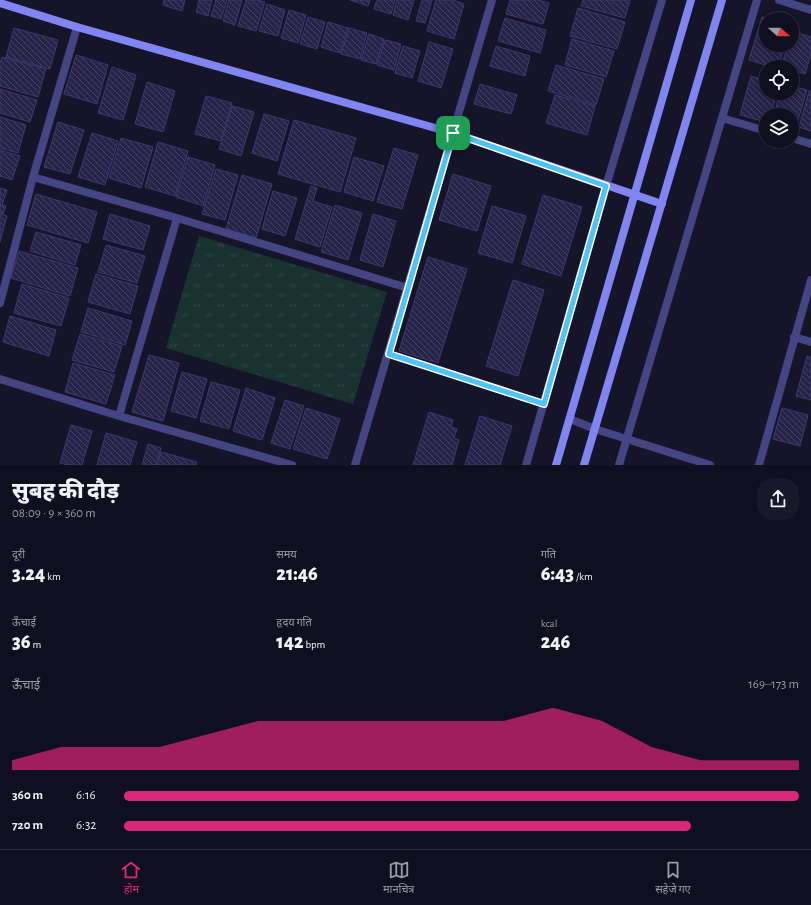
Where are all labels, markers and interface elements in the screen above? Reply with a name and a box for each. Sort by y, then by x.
north arrow [759,12,799,52]
map controls [759,12,799,148]
button: locate [759,60,799,100]
button: layers [759,108,799,148]
pin [436,116,470,150]
icon: arrive [442,122,464,144]
button: share [757,478,799,520]
text: सुबह की दौड़ [12,480,119,502]
text: 08:09 · 9 × 360 m [12,507,96,520]
text: दूरी [12,549,25,560]
text: समय [276,549,297,560]
text: गति [541,549,556,560]
text: 3.24 [12,564,45,584]
text: 21:46 [276,564,318,584]
text: 6:43 [541,564,574,584]
text: km [45,571,61,582]
text: /km [574,571,593,582]
text: ऊँचाई [12,617,36,628]
text: हृदय गति [276,617,312,628]
text: kcal [541,618,557,629]
text: 36 [12,632,31,652]
text: 142 [276,632,304,652]
text: 246 [541,632,570,652]
text: m [31,639,41,650]
text: bpm [304,639,325,650]
text: 169–173 m [748,678,799,691]
text: ऊँचाई [12,679,40,692]
text: 360 m [12,789,43,802]
text: 6:16 [76,789,96,802]
text: 720 m [12,819,43,832]
text: 6:32 [76,819,96,832]
tab: होम [120,859,142,897]
tab: मानचित्र [383,859,414,897]
tab: सहेजे गए [655,859,691,897]

